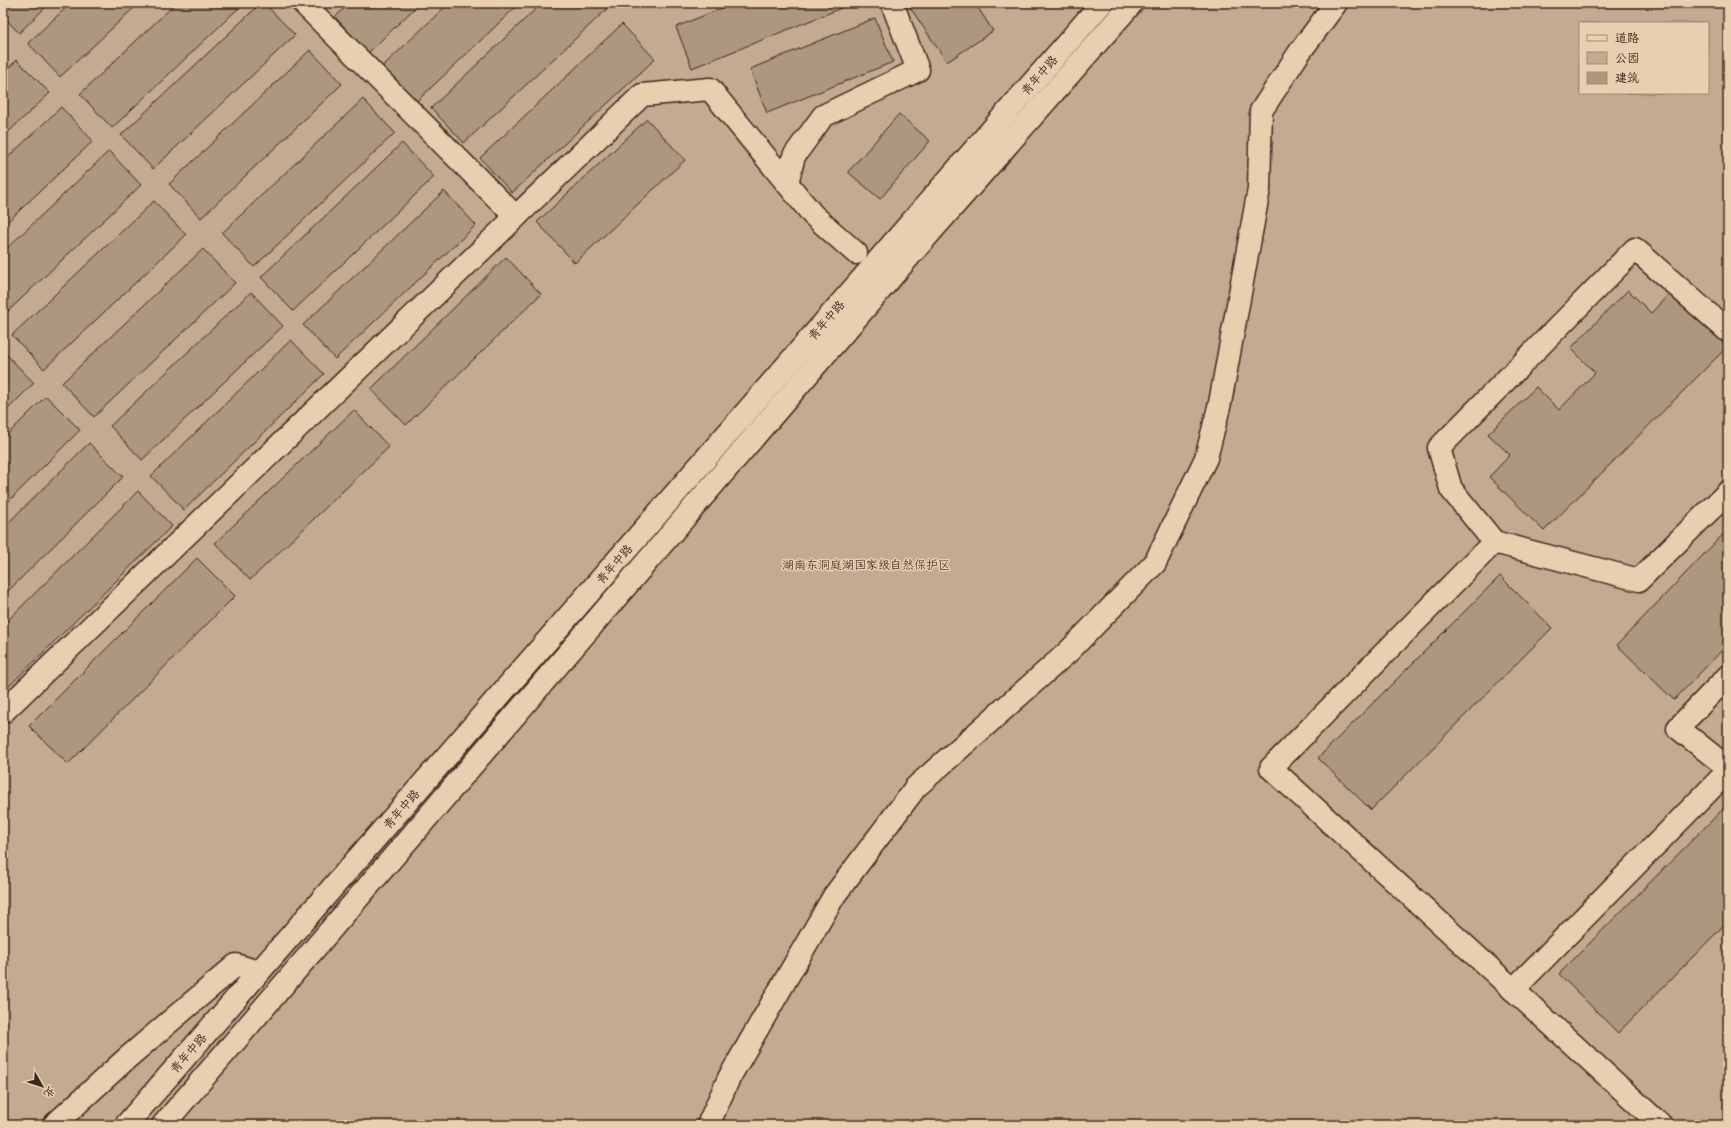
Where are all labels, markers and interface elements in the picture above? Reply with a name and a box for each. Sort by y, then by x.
legend [1579,22,1709,94]
text: 道路 [1615,29,1639,46]
text: 公园 [1615,49,1639,66]
street label: 青年中路 [1017,51,1061,99]
text: 建筑 [1615,69,1639,86]
street label: 青年中路 [804,296,848,344]
street label: 青年中路 [592,540,636,588]
park label: 湖南东洞庭湖国家级自然保护区 [782,556,950,573]
street label: 青年中路 [379,785,423,833]
street label: 青年中路 [166,1029,210,1077]
north arrow [22,1066,62,1106]
text: 北 [41,1084,59,1101]

